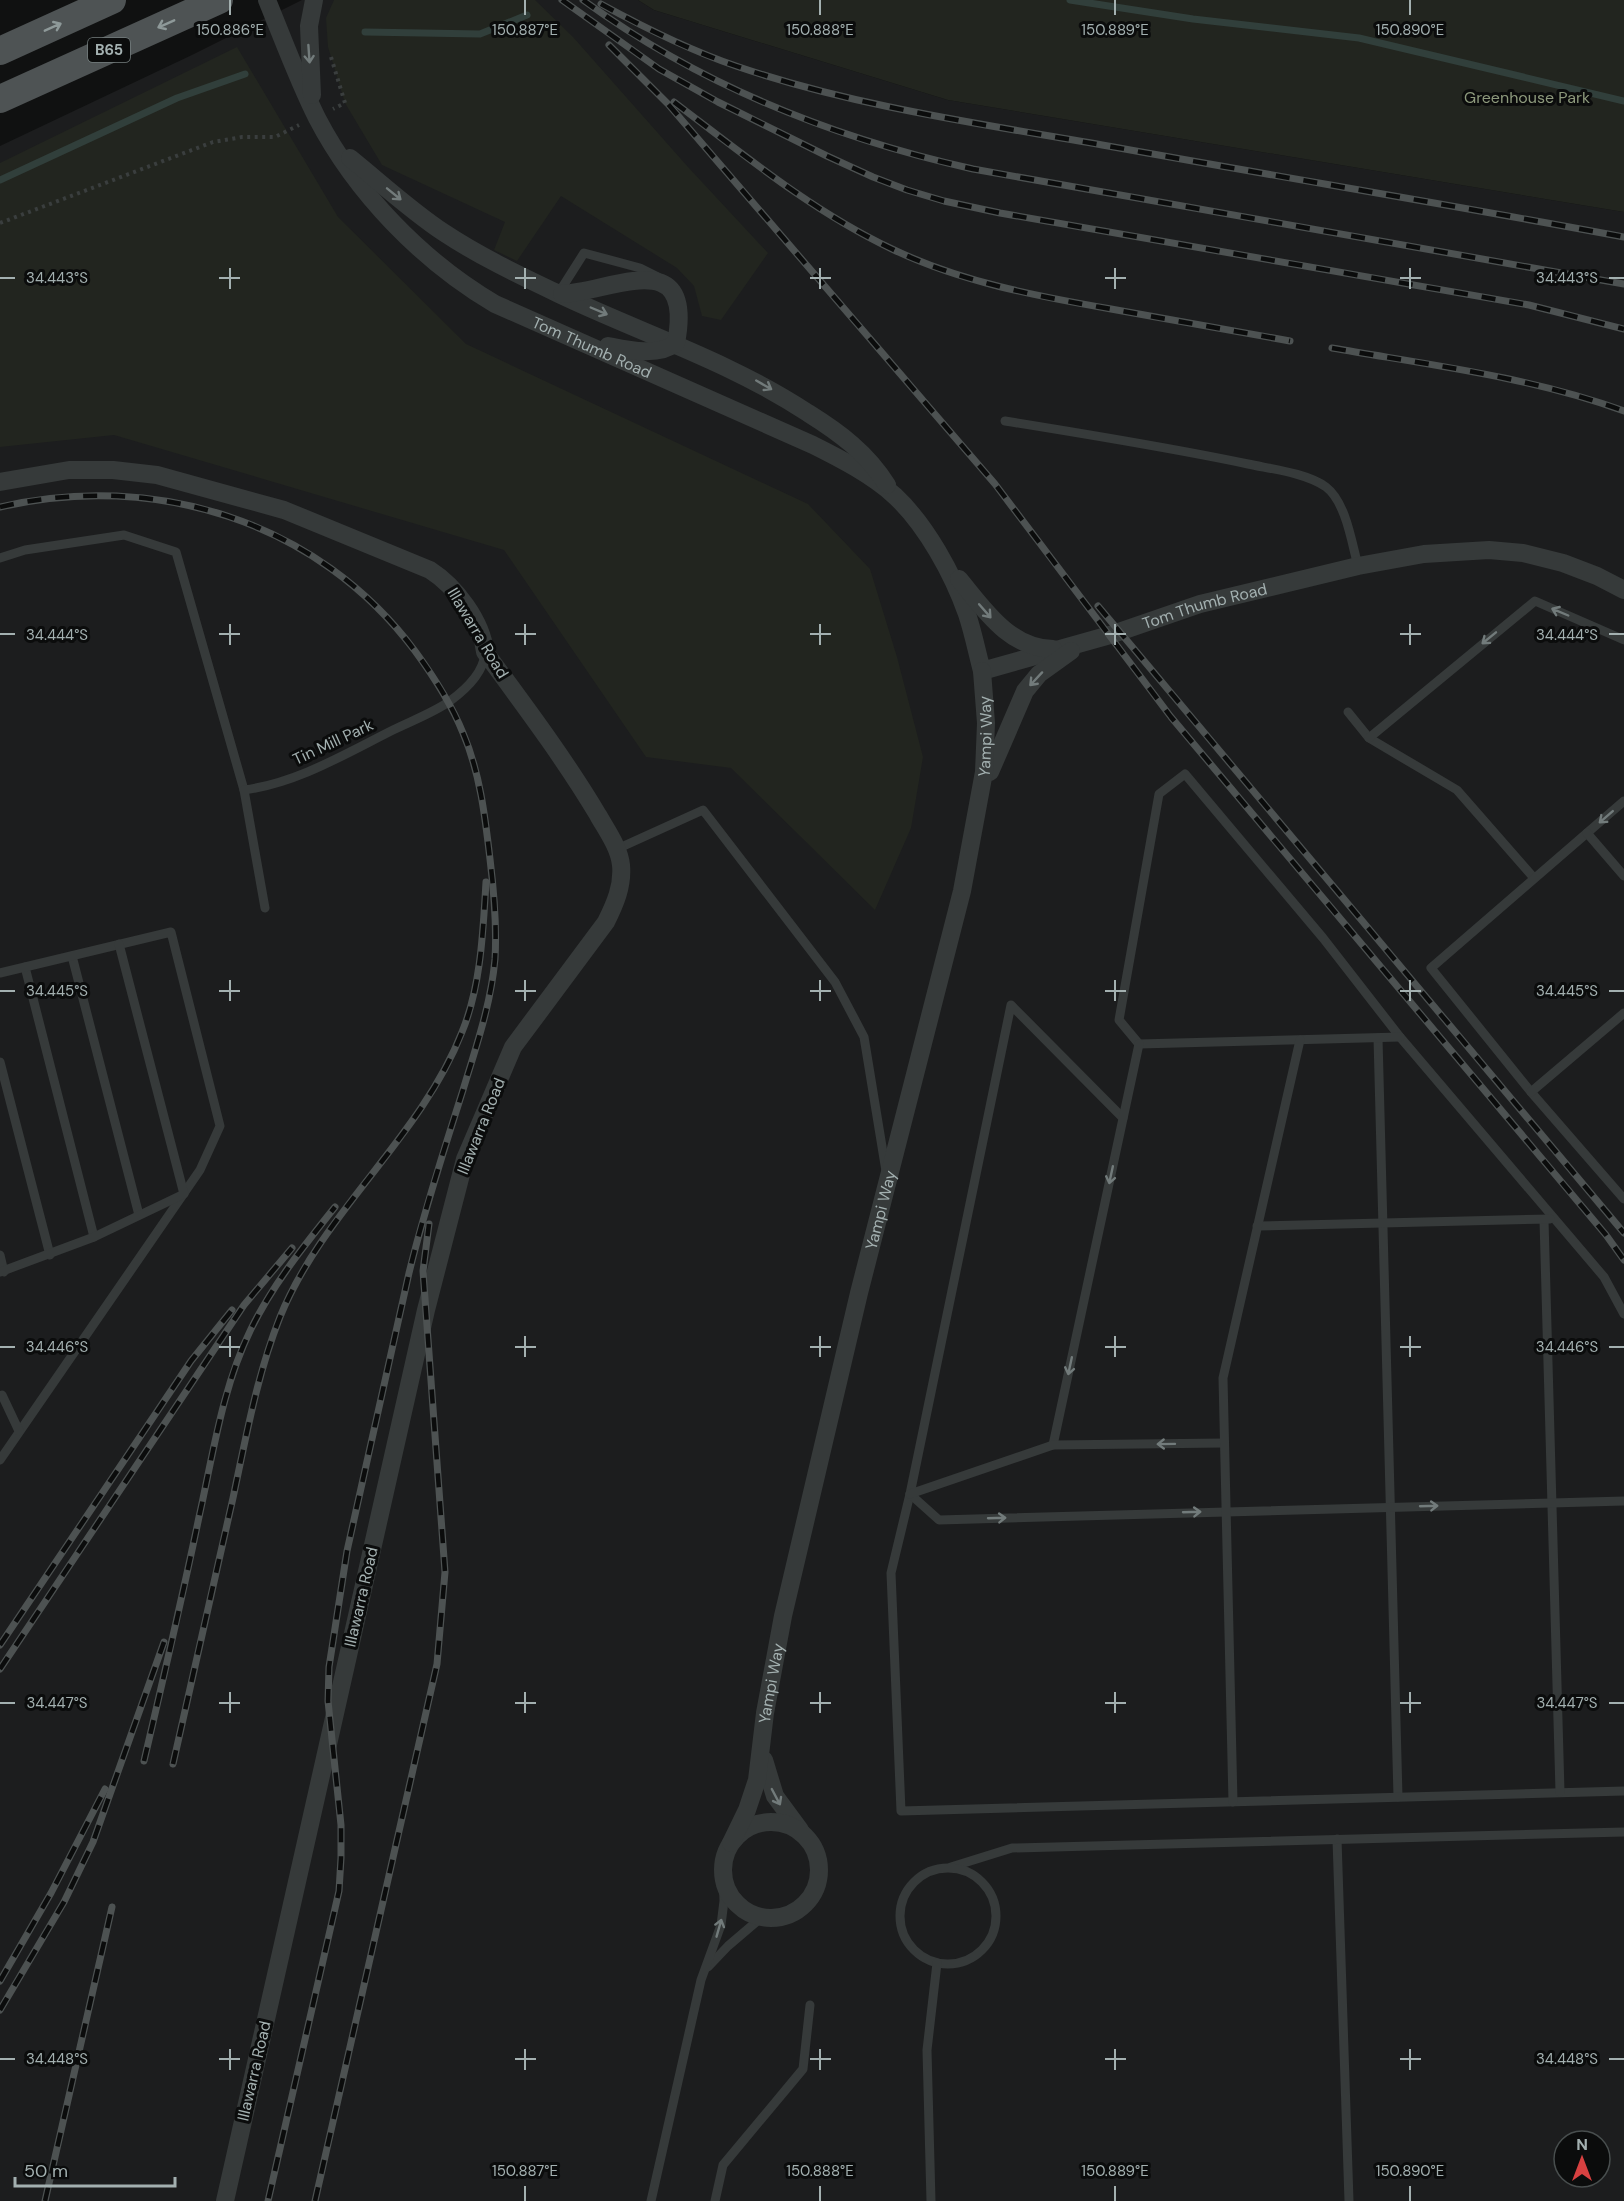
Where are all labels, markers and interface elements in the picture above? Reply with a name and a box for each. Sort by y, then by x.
one-way arrow [157,19,175,30]
one-way arrow [44,20,62,32]
text: 150.886°E [196,20,264,40]
text: 150.887°E [492,20,558,40]
text: 150.888°E [786,20,854,40]
text: 150.889°E [1081,20,1149,40]
text: 150.890°E [1376,20,1444,40]
road number: B65 [88,38,130,62]
one-way arrow [304,43,315,63]
park label: Greenhouse Park [1464,87,1590,108]
one-way arrow [386,188,402,201]
text: 34.443°S [26,268,88,288]
text: 34.443°S [1536,268,1598,288]
one-way arrow [590,306,608,317]
street label: Tom Thumb Road [529,311,655,383]
one-way arrow [755,379,772,391]
street label: Tom Thumb Road [1139,578,1269,634]
street label: Illawarra Road [443,584,513,682]
one-way arrow [979,603,992,619]
one-way arrow [1551,606,1570,617]
text: 34.444°S [26,625,88,645]
text: 34.444°S [1536,625,1598,645]
one-way arrow [1481,632,1497,645]
one-way arrow [1029,671,1043,686]
street label: Yampi Way [973,695,997,779]
street label: Tin Mill Park [289,714,377,770]
one-way arrow [1599,810,1614,824]
text: 34.445°S [26,981,88,1001]
text: 34.445°S [1536,981,1598,1001]
street label: Illawarra Road [452,1075,510,1177]
one-way arrow [1105,1165,1116,1185]
street label: Yampi Way [860,1168,901,1252]
text: 34.446°S [26,1337,89,1357]
text: 34.446°S [1536,1337,1599,1357]
one-way arrow [1064,1356,1075,1375]
one-way arrow [1156,1438,1176,1449]
one-way arrow [1419,1500,1439,1512]
one-way arrow [1182,1507,1202,1518]
one-way arrow [987,1512,1007,1524]
street label: Illawarra Road [339,1545,383,1649]
street label: Yampi Way [753,1641,788,1725]
text: 34.447°S [26,1693,88,1713]
text: 34.447°S [1536,1693,1598,1713]
one-way arrow [770,1788,782,1805]
one-way arrow [714,1919,726,1938]
street label: Illawarra Road [232,2019,276,2123]
text: 34.448°S [26,2049,88,2069]
text: 34.448°S [1536,2049,1598,2069]
north arrow [1552,2129,1612,2189]
text: N [1576,2134,1588,2155]
scale bar [15,2150,176,2188]
text: 50 m [24,2159,68,2183]
text: 150.887°E [492,2161,558,2181]
text: 150.888°E [786,2161,854,2181]
text: 150.889°E [1081,2161,1149,2181]
text: 150.890°E [1376,2161,1444,2181]

